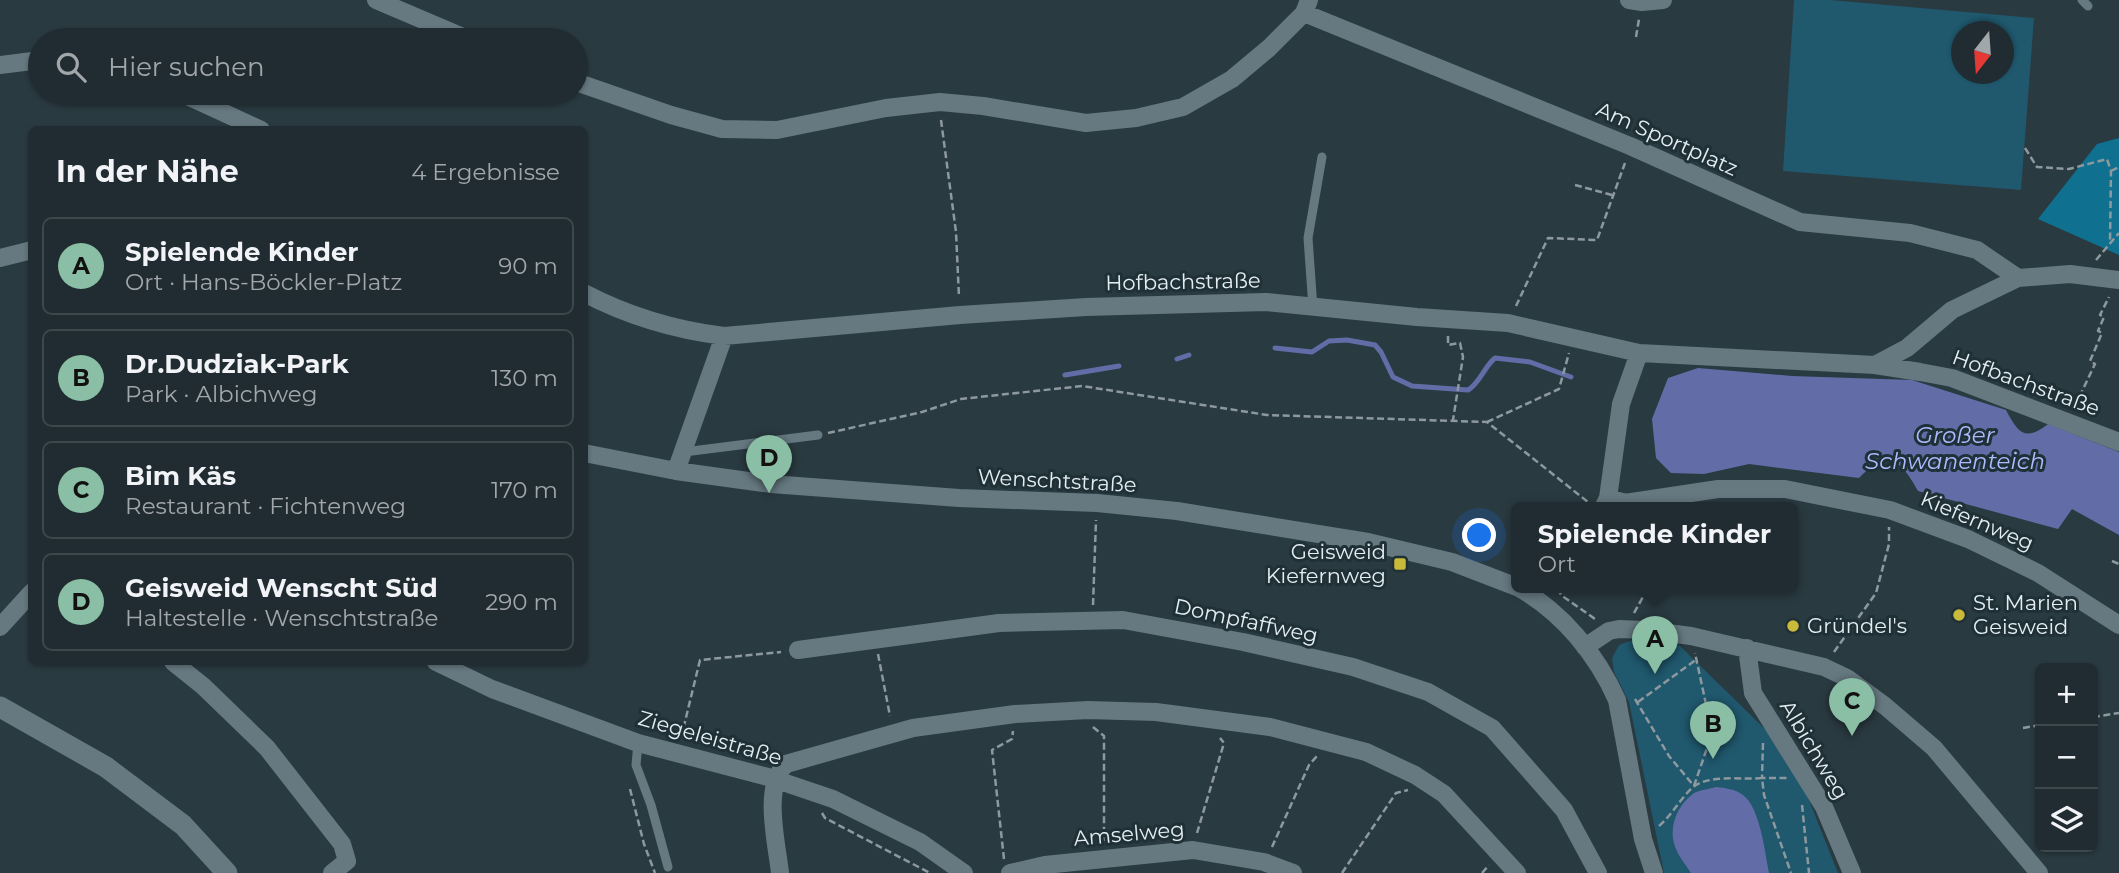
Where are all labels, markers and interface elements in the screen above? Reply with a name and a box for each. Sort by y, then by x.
north arrow [1951,21,2014,84]
search box [28,28,588,105]
icon: search [52,48,90,86]
text: Hier suchen [108,51,265,83]
street label: Am Sportplatz [1593,96,1742,181]
text: In der Nähe [56,153,239,190]
text: 4 Ergebnisse [411,158,560,186]
text: Spielende Kinder [125,236,359,268]
text: A [72,252,90,280]
text: 90 m [498,252,558,280]
text: Ort · Hans-Böckler-Platz [125,268,402,296]
street label: Hofbachstraße [1105,268,1261,295]
street label: Hofbachstraße [1949,344,2103,421]
text: Dr.Dudziak-Park [125,348,349,380]
text: B [72,364,90,392]
text: 130 m [491,364,558,392]
text: Park · Albichweg [125,380,317,408]
water label: Großer Schwanenteich [1865,421,2045,475]
pin: D [746,435,792,493]
text: Bim Käs [125,460,236,492]
street label: Wenschtstraße [977,464,1137,497]
text: C [73,476,89,504]
text: 170 m [491,476,558,504]
street label: Kiefernweg [1917,486,2037,556]
text: Restaurant · Fichtenweg [125,492,406,520]
popup [1511,502,1798,593]
your location [1462,518,1496,552]
text: Spielende Kinder [1538,518,1771,550]
place label: Geisweid Kiefernweg [1266,539,1386,588]
text: Ort [1538,550,1576,578]
marker: Geisweid Kiefernweg [1392,556,1408,572]
text: Geisweid Wenscht Süd [125,572,438,604]
text: D [72,588,91,616]
text: 290 m [485,588,558,616]
place label: St. Marien Geisweid [1973,590,2078,639]
street label: Dompfaffweg [1172,593,1320,648]
text: Haltestelle · Wenschtstraße [125,604,438,632]
marker: St. Marien Geisweid [1951,607,1967,623]
place label: Gründel's [1807,613,1907,638]
pin: A [1632,616,1678,674]
marker: Gründel's [1785,618,1801,634]
map controls [2035,663,2098,852]
button: + [2035,663,2098,726]
pin: C [1829,678,1875,736]
street label: Albichweg [1775,696,1854,804]
pin: B [1690,701,1736,759]
street label: Ziegeleistraße [635,705,785,770]
button: − [2035,726,2098,789]
button: layers [2035,789,2098,852]
street label: Amselweg [1073,816,1185,851]

